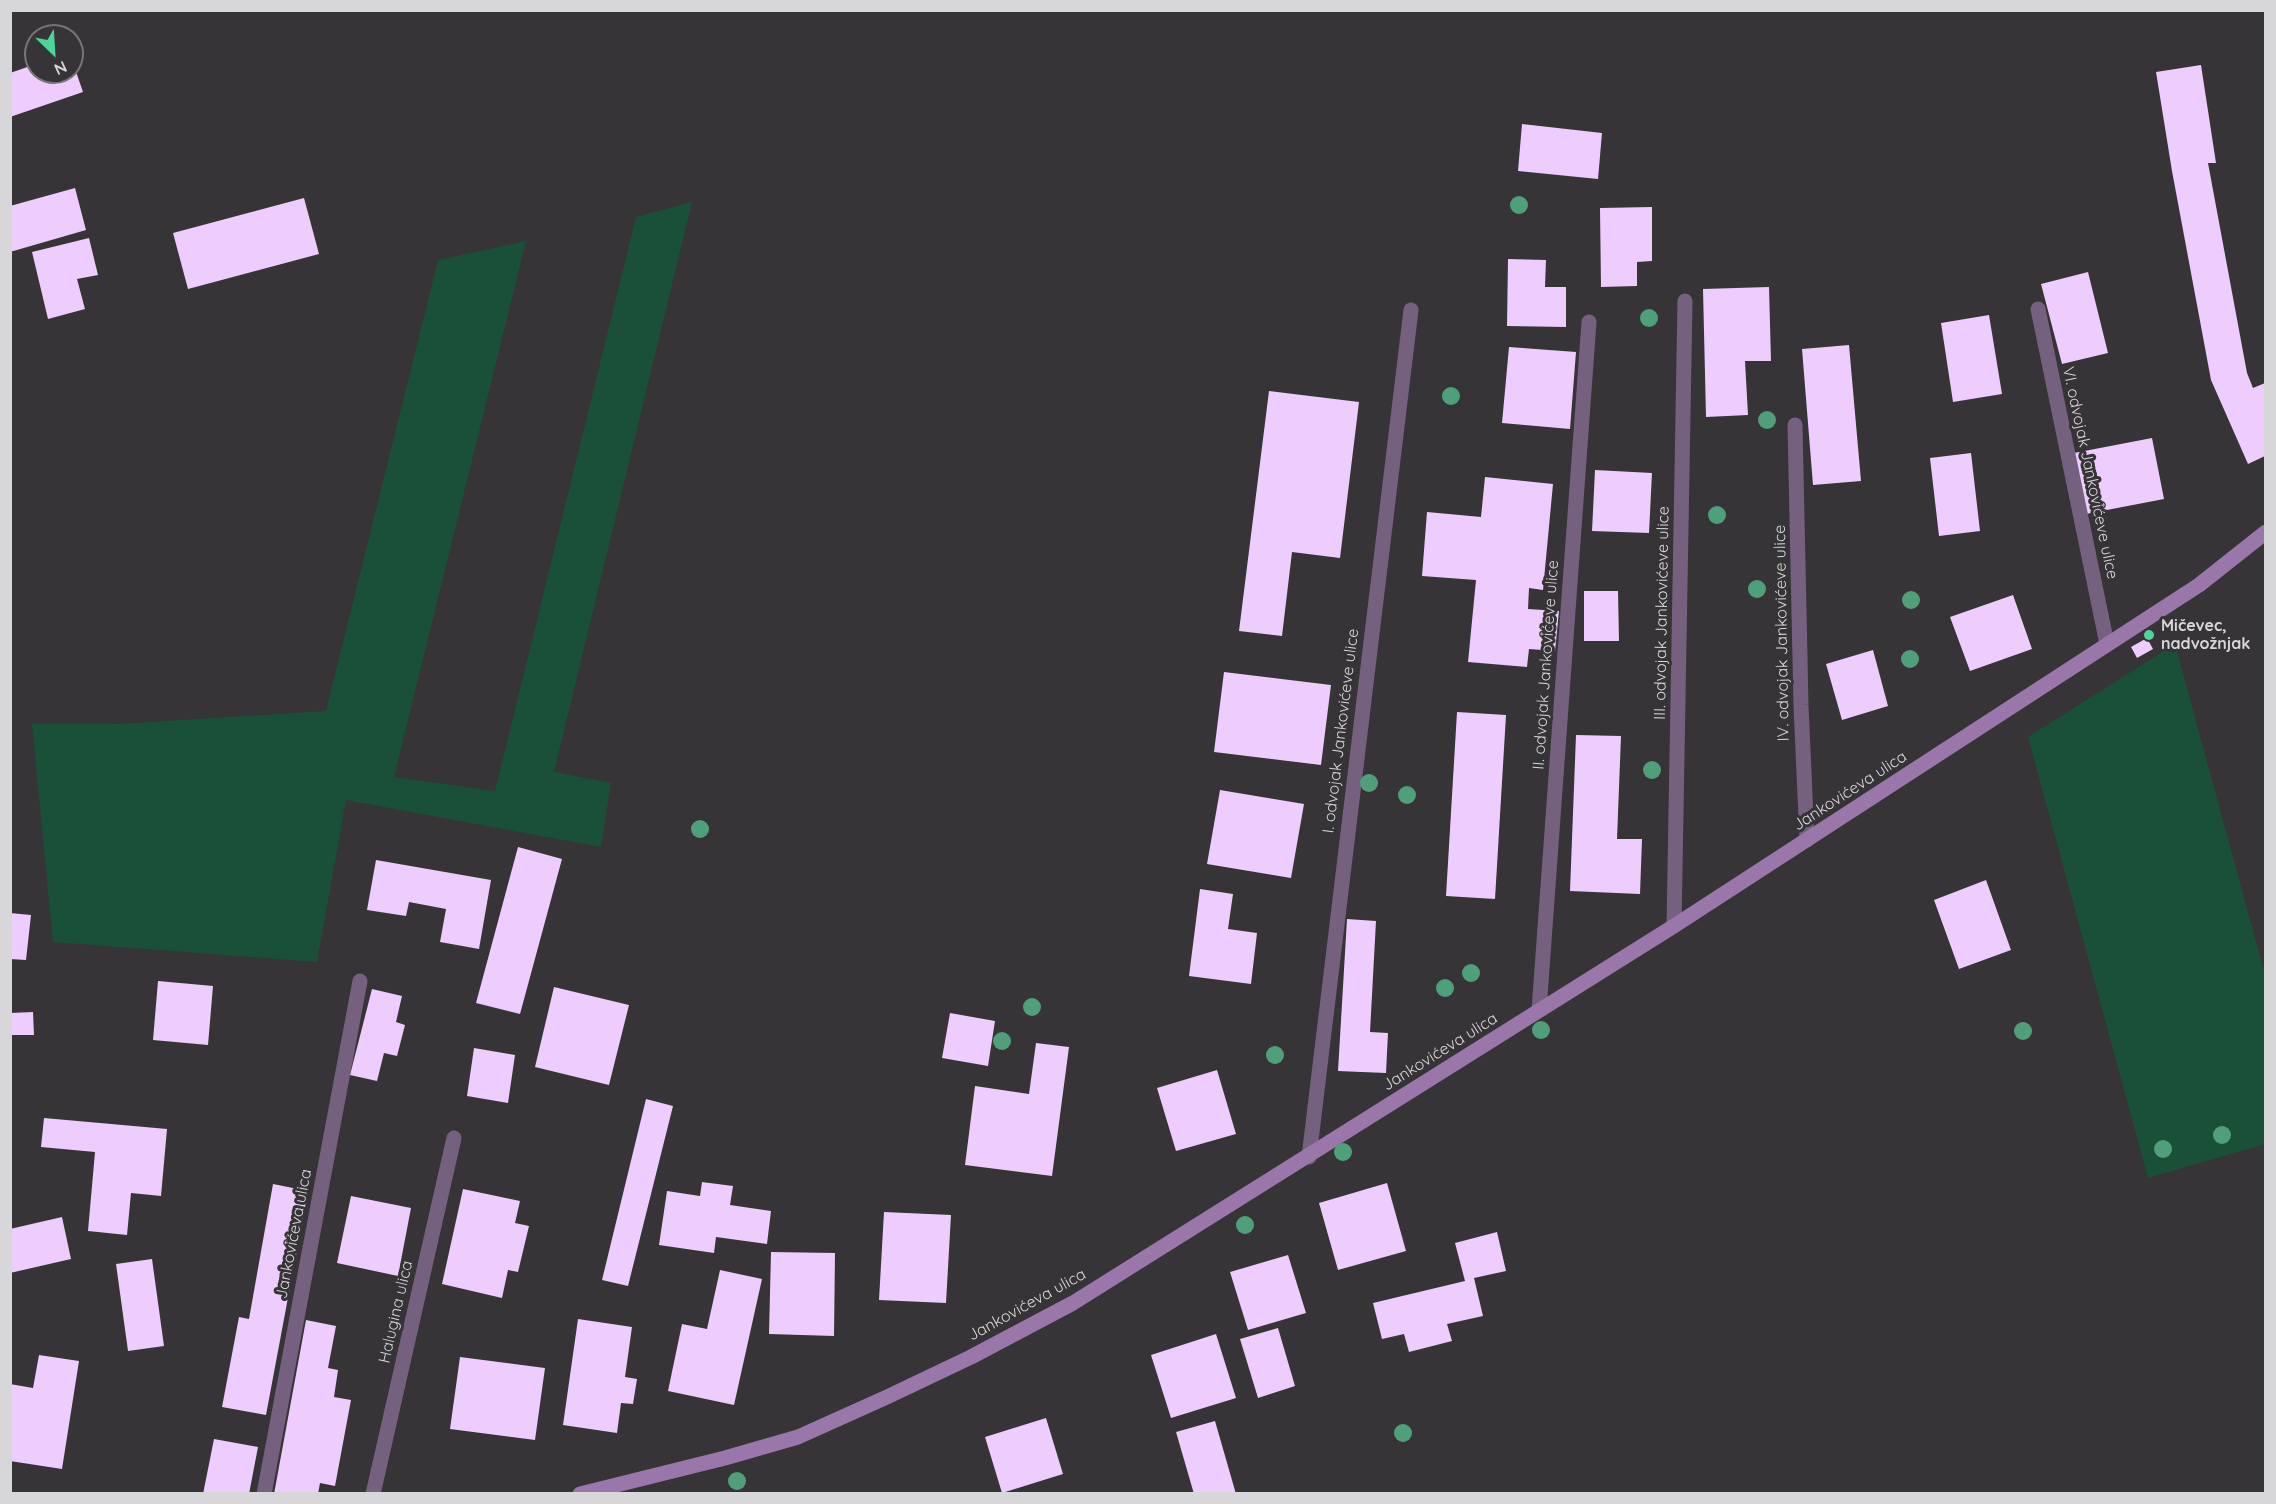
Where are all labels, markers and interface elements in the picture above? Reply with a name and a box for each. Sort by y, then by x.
north arrow [24,24,84,84]
text: N [51,57,70,80]
street label: VI. odvojak Jankovićeve ulice [2058,365,2122,581]
street label: III. odvojak Jankovićeve ulice [1651,506,1673,720]
street label: IV. odvojak Jankovićeve ulice [1771,525,1793,741]
street label: II. odvojak Jankovićeve ulice [1529,560,1563,770]
place label: Mičevec, nadvožnjak [2161,616,2250,654]
street label: I. odvojak Jankovićeve ulice [1319,628,1363,834]
marker: Mičevec, nadvožnjak [2142,628,2156,642]
street label: Jankovićeva ulica [1790,747,1910,835]
street label: Jankovićeva ulica [1379,1009,1501,1095]
street label: Jankovićeva ulica [272,1168,316,1300]
street label: Halugina ulica [375,1259,417,1365]
street label: Jankovićeva ulica [965,1265,1089,1345]

